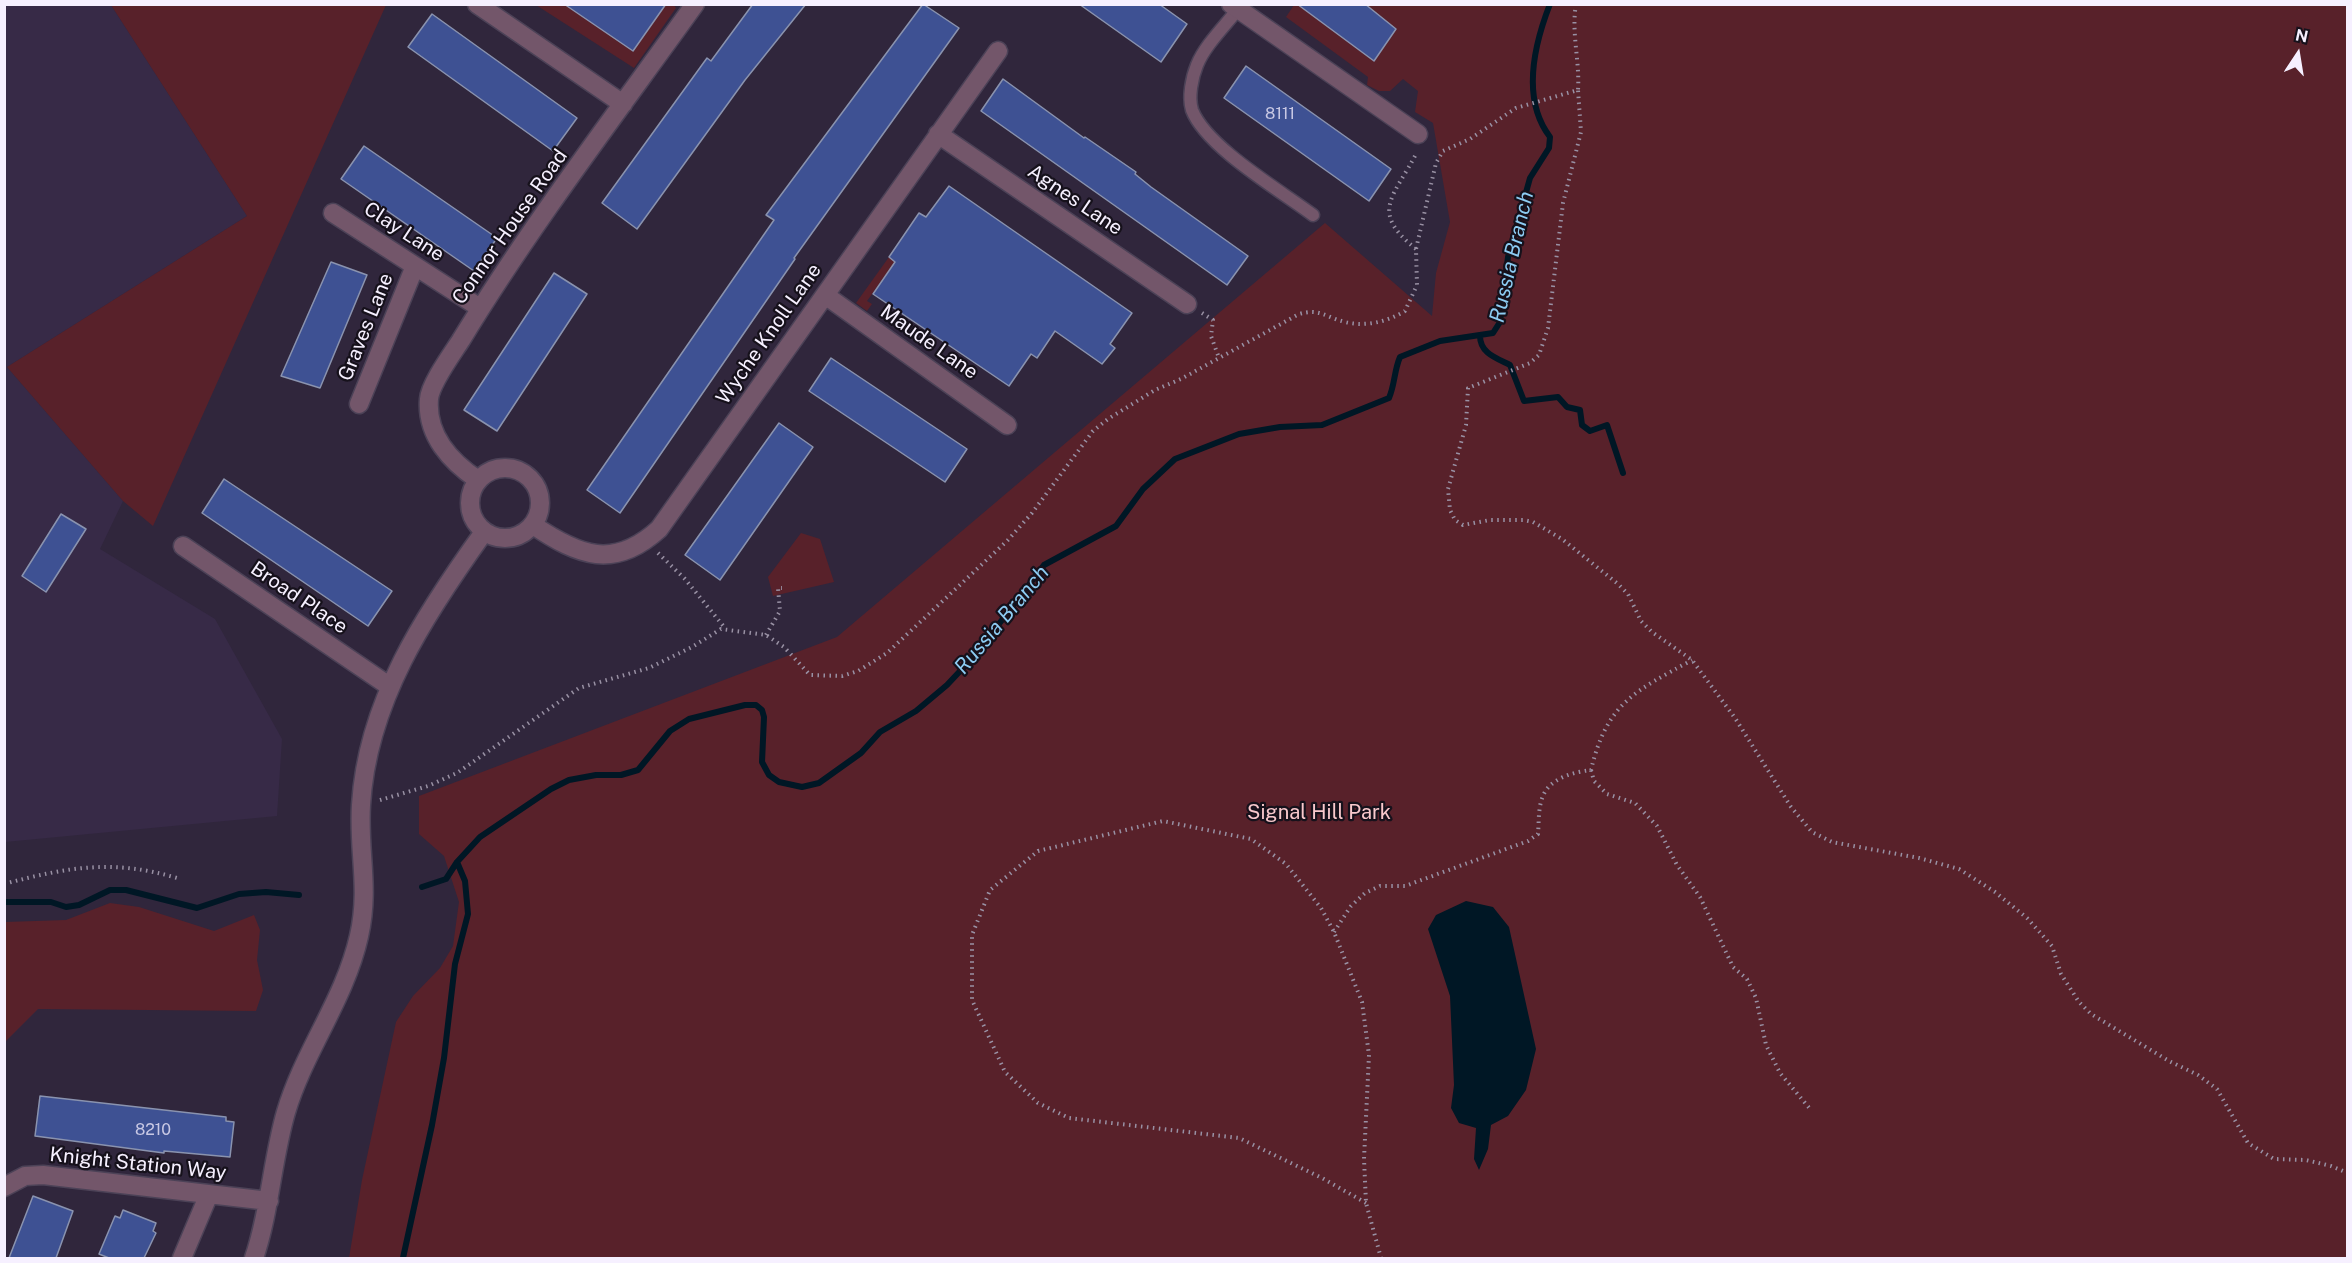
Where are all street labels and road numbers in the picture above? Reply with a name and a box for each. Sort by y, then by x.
street label: Connor House Road [447,145,573,309]
street label: Agnes Lane [1023,160,1127,240]
street label: Clay Lane [359,197,449,267]
street label: Wyche Knoll Lane [711,259,827,409]
street label: Graves Lane [333,270,399,384]
street label: Maude Lane [876,300,982,384]
street label: Broad Place [246,557,352,639]
street label: Knight Station Way [48,1143,228,1185]

